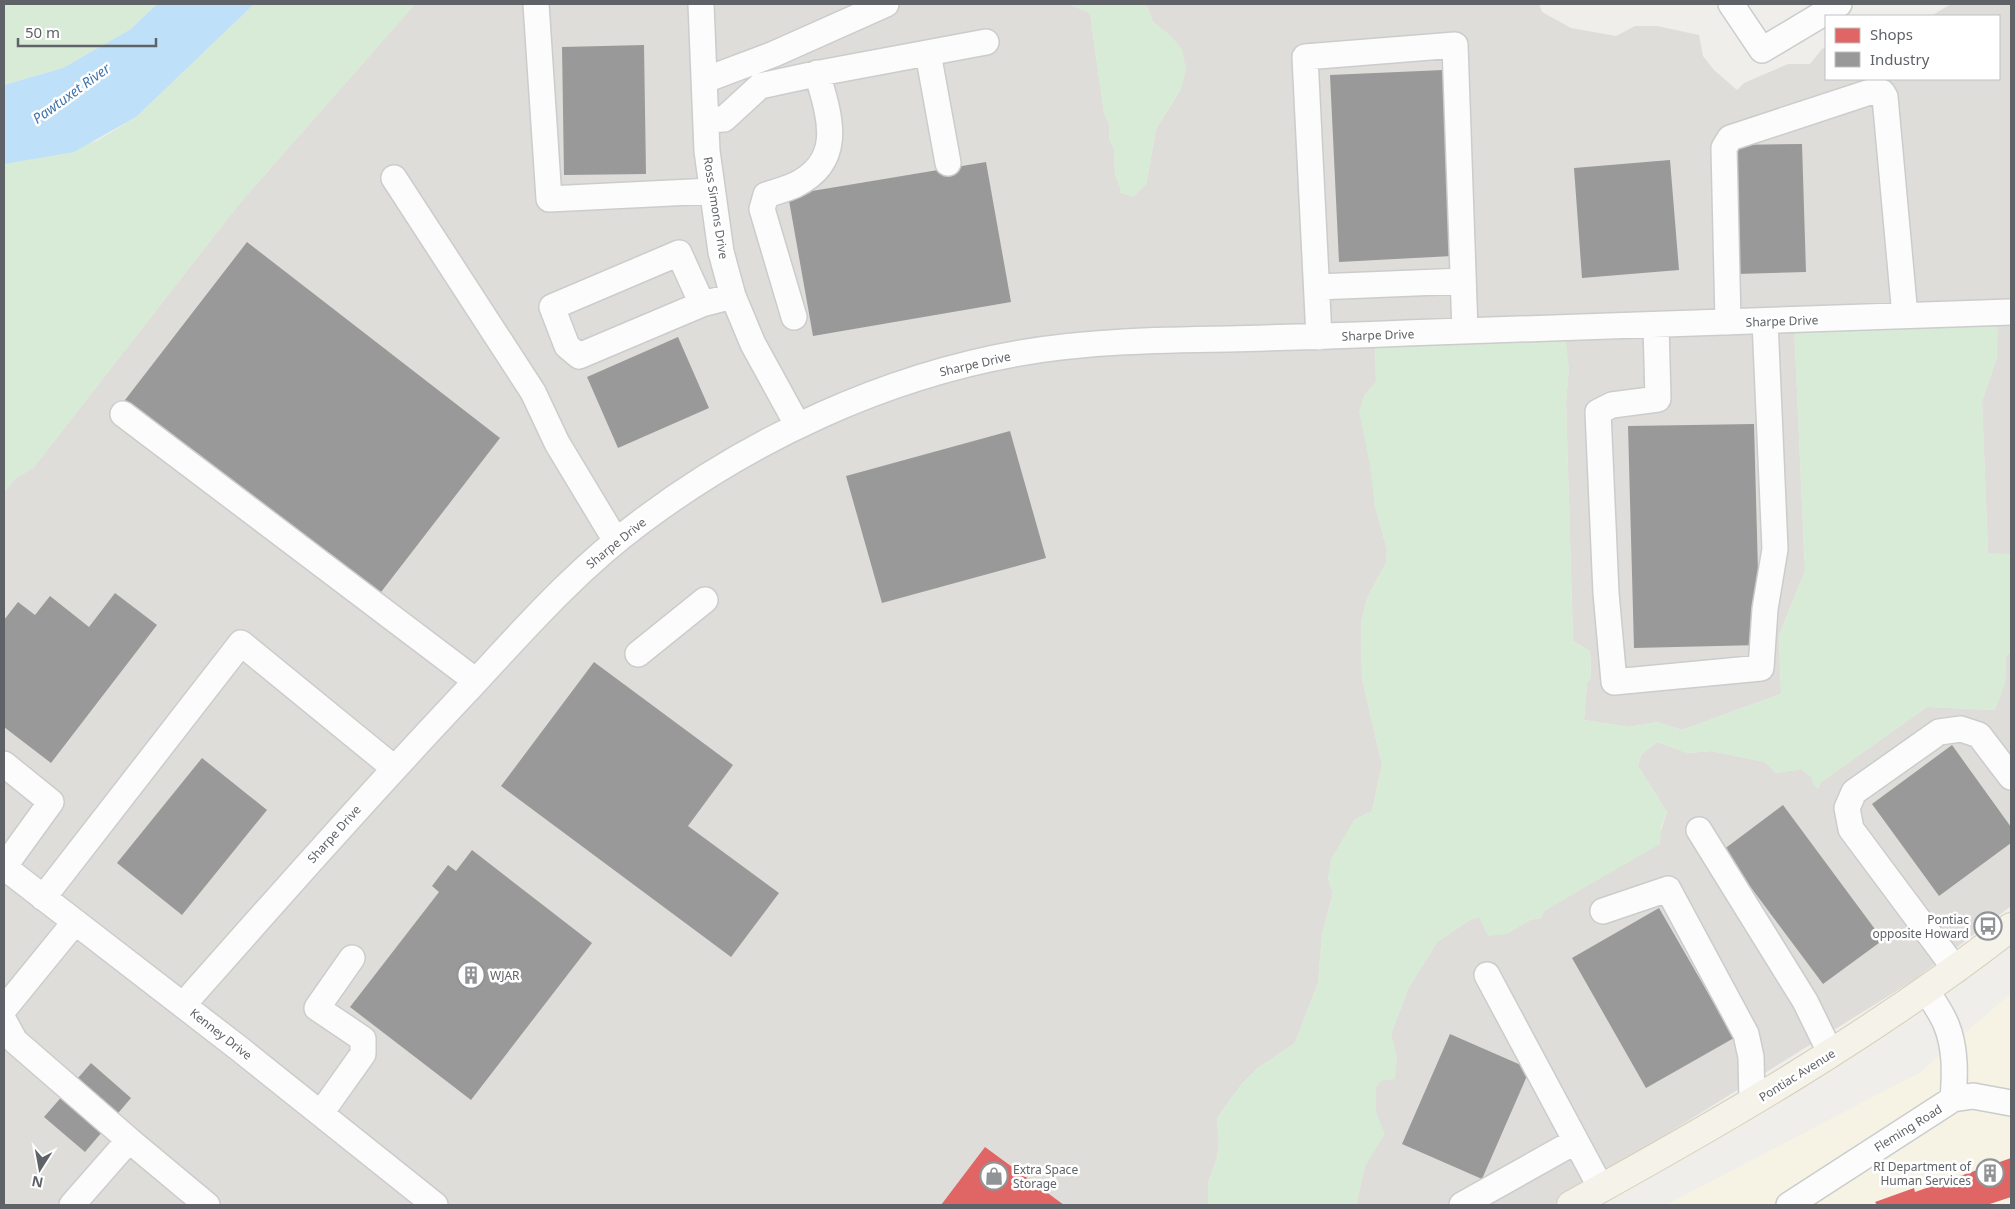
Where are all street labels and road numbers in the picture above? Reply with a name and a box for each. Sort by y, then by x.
street label: Ross Simons Drive [700,156,733,261]
street label: Sharpe Drive [1745,311,1819,331]
street label: Sharpe Drive [1341,325,1415,345]
street label: Sharpe Drive [938,347,1013,380]
street label: Sharpe Drive [582,513,650,572]
street label: Sharpe Drive [303,801,365,867]
street label: Kenney Drive [186,1004,256,1064]
street label: Pontiac Avenue [1756,1045,1839,1105]
street label: Fleming Road [1871,1100,1945,1156]

